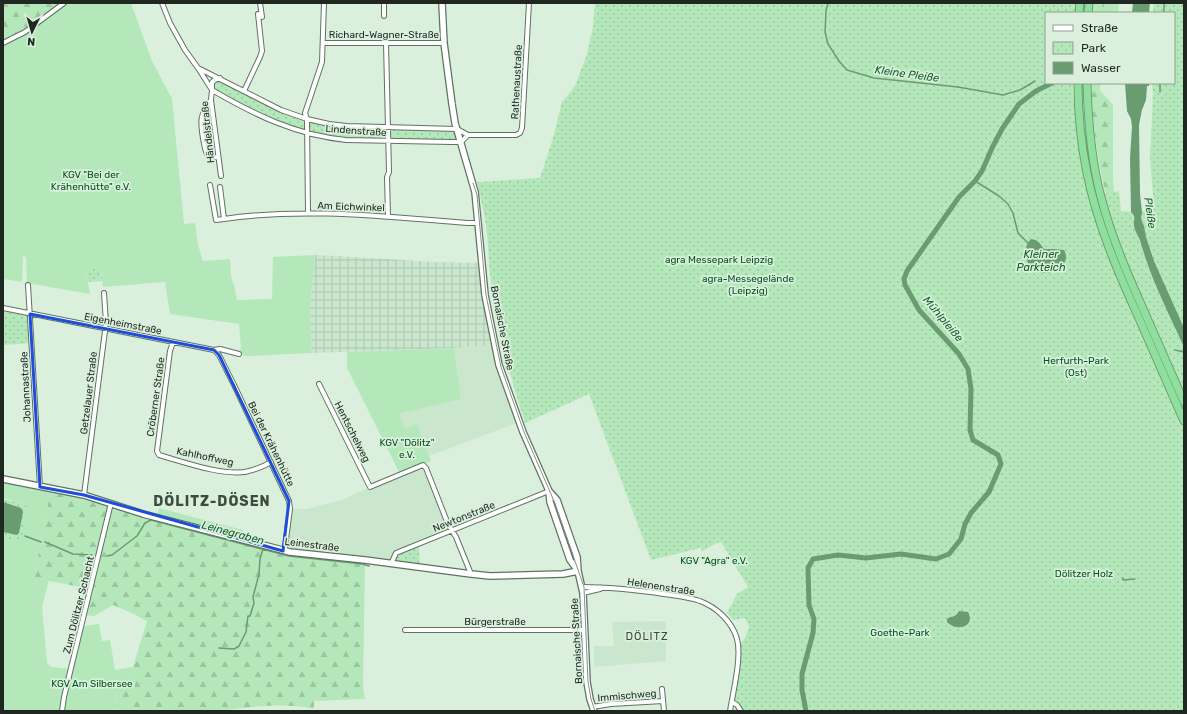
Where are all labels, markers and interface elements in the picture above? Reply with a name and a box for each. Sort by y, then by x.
north arrow [12,12,52,52]
legend [1045,12,1175,84]
text: Straße [1081,21,1118,35]
street label: Richard-Wagner-Straße [329,29,440,41]
text: N [27,35,36,48]
text: Park [1081,41,1107,55]
street label: Rathenaustraße [509,44,525,120]
text: Wasser [1081,61,1121,75]
water label: Kleine Pleiße [874,63,940,85]
street label: Händelstraße [199,100,217,164]
street label: Lindenstraße [325,123,387,139]
park label: KGV "Bei der Krähenhütte" e.V. [51,169,131,193]
water label: Pleiße [1141,197,1159,229]
street label: Am Eichwinkel [317,200,385,214]
water label: Kleiner Parkteich [1016,248,1066,274]
park label: agra Messepark Leipzig [665,254,773,266]
park label: agra-Messegelände (Leipzig) [702,273,794,297]
street label: Bornaische Straße [488,285,516,372]
water label: Mühlpleiße [920,294,966,344]
street label: Eigenheimstraße [83,311,163,337]
street label: Johannastraße [18,351,34,423]
street label: Getzelauer Straße [78,351,100,435]
park label: Herfurth-Park (Ost) [1043,355,1110,379]
street label: Cröberner Straße [144,356,168,437]
street label: Bei der Krähenhütte [245,399,297,489]
street label: Hentschelweg [331,399,373,465]
park label: KGV "Dölitz" e.V. [380,437,435,461]
street label: Kahlhoffweg [175,445,235,469]
district label: DÖLITZ-DÖSEN [153,492,271,510]
street label: Newtonstraße [431,499,497,535]
water label: Leinegraben [200,518,266,548]
street label: Leinestraße [284,536,340,554]
street label: Zum Dölitzer Schacht [61,555,97,655]
park label: KGV "Agra" e.V. [680,555,748,567]
park label: Dölitzer Holz [1055,568,1113,580]
street label: Helenenstraße [626,576,696,598]
street label: Bornaische Straße [569,597,585,684]
street label: Bürgerstraße [464,616,526,628]
park label: Goethe-Park [870,627,930,639]
district label: DÖLITZ [625,630,669,643]
park label: KGV Am Silbersee [51,678,133,690]
street label: Immischweg [597,687,657,705]

